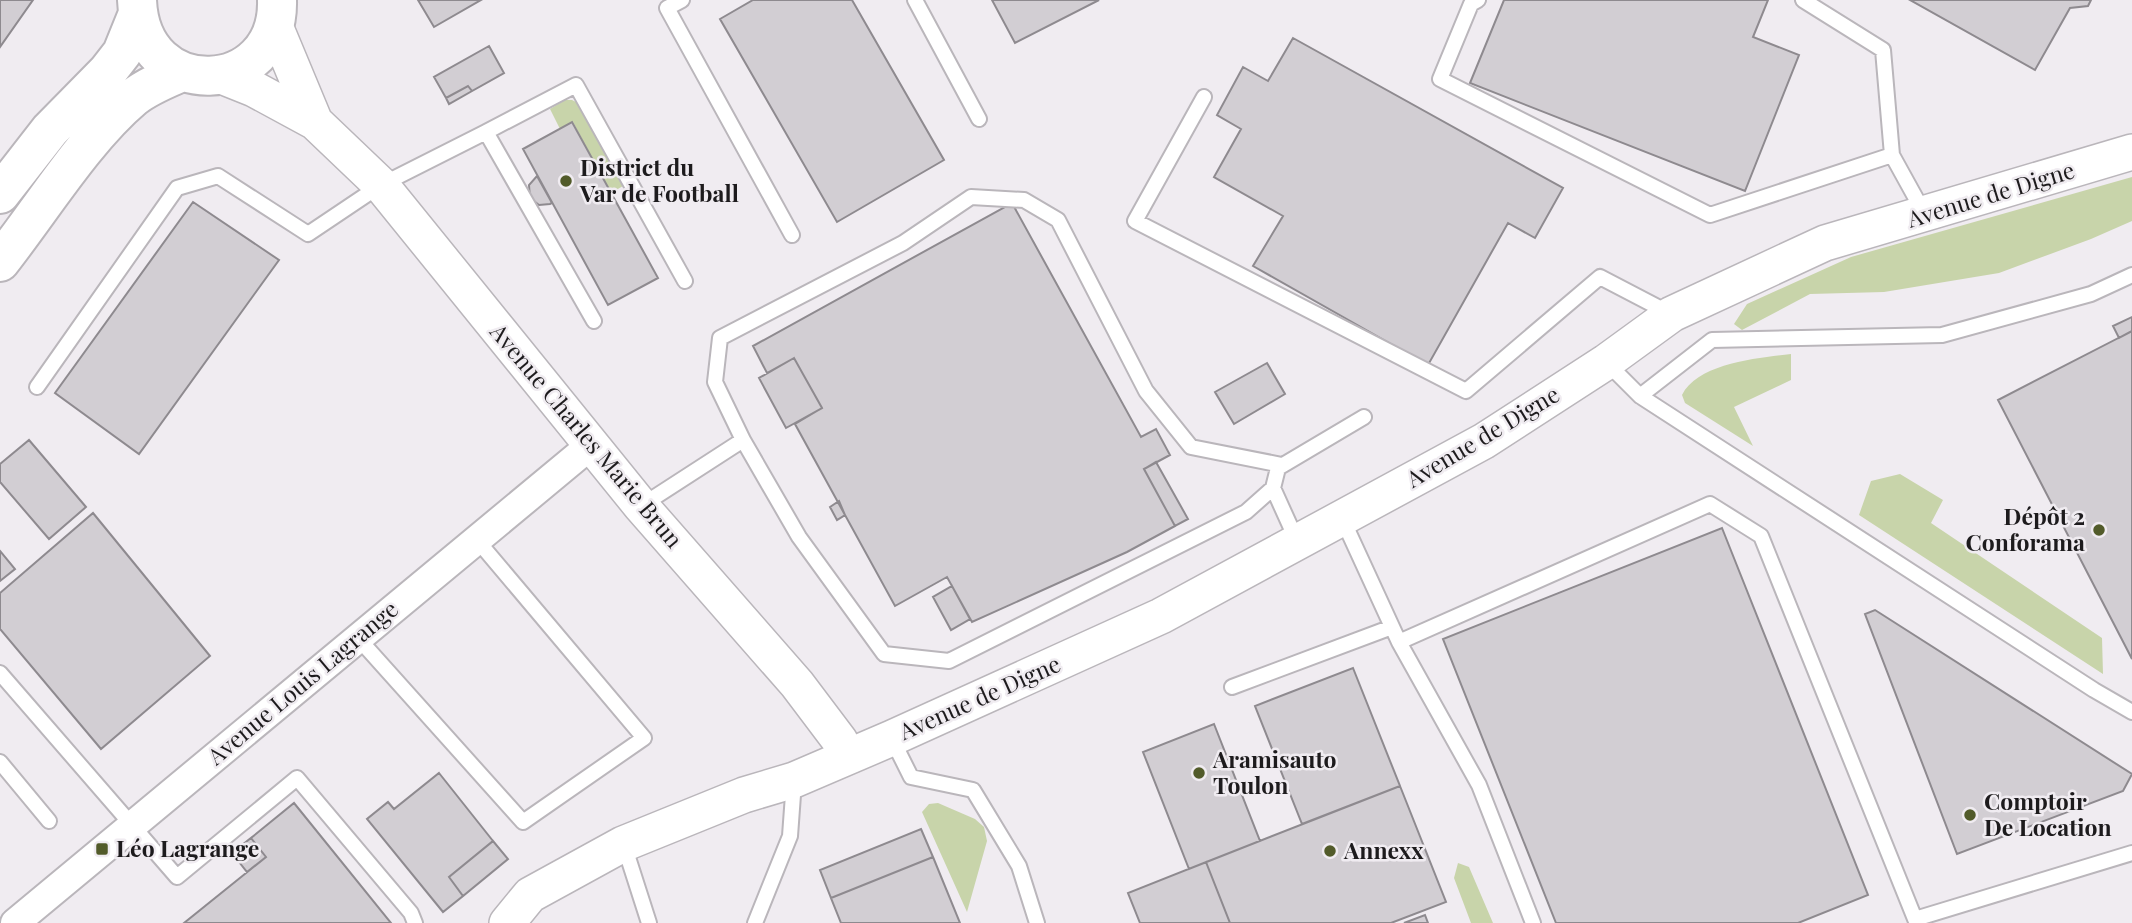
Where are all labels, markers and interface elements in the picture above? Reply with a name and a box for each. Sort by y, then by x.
place label: District du Var de Football [579,151,739,208]
street label: Avenue de Digne [1902,153,2078,234]
marker: District du Var de Football [558,173,574,189]
street label: Avenue Charles Marie Brun [484,316,690,554]
street label: Avenue de Digne [1399,378,1564,494]
place label: Dépôt 2 Conforama [1966,500,2085,557]
marker: Dépôt 2 Conforama [2091,522,2107,538]
street label: Avenue Louis Lagrange [199,593,404,771]
street label: Avenue de Digne [893,647,1065,746]
place label: Aramisauto Toulon [1212,743,1337,800]
marker: Aramisauto Toulon [1191,765,1207,781]
place label: Comptoir De Location [1984,785,2112,842]
marker: Comptoir De Location [1962,807,1978,823]
place label: Léo Lagrange [116,832,259,863]
place label: Annexx [1343,834,1424,865]
marker: Léo Lagrange [94,841,110,857]
marker: Annexx [1322,843,1338,859]

